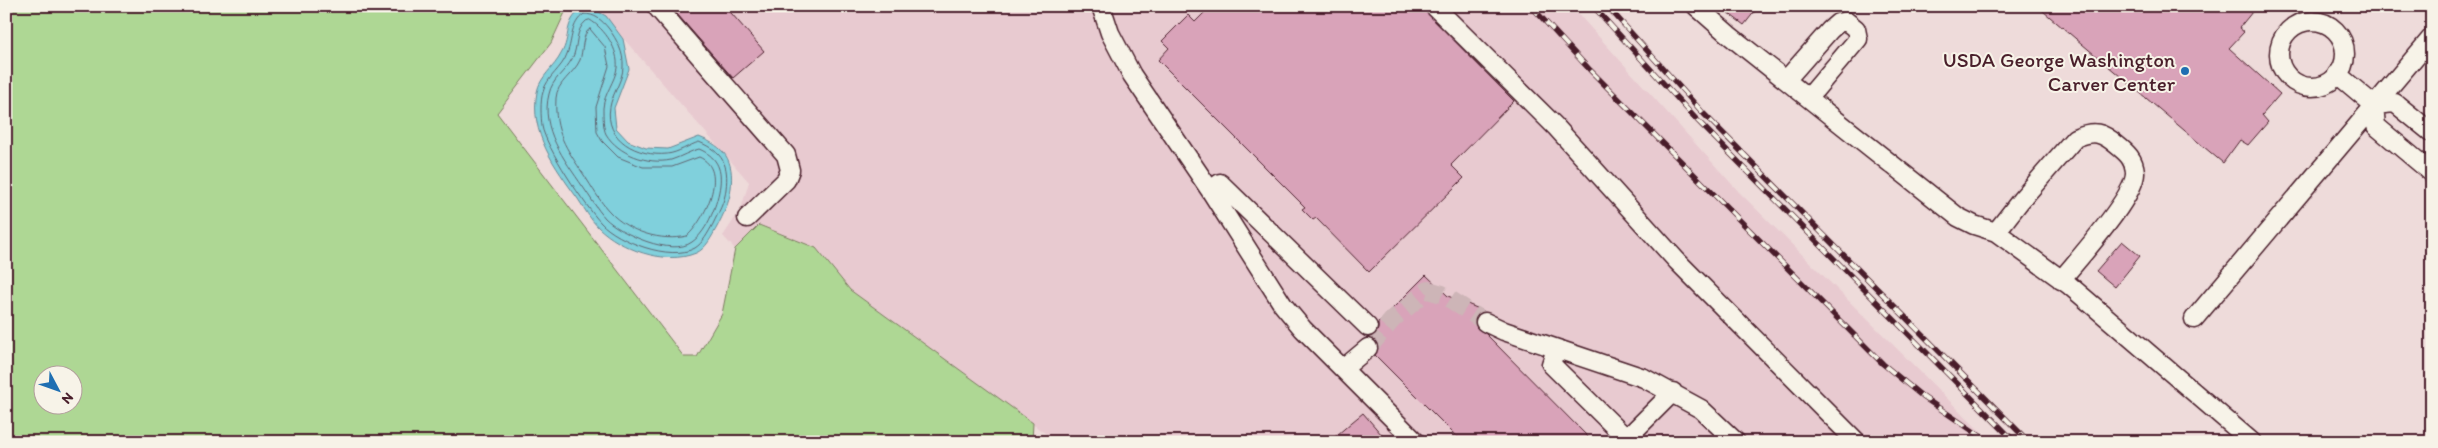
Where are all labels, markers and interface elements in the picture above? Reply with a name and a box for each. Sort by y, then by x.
place label: USDA George Washington Carver Center [1943,47,2176,96]
marker: USDA George Washington Carver Center [2179,65,2191,77]
north arrow [32,366,82,416]
text: N [58,389,77,407]

